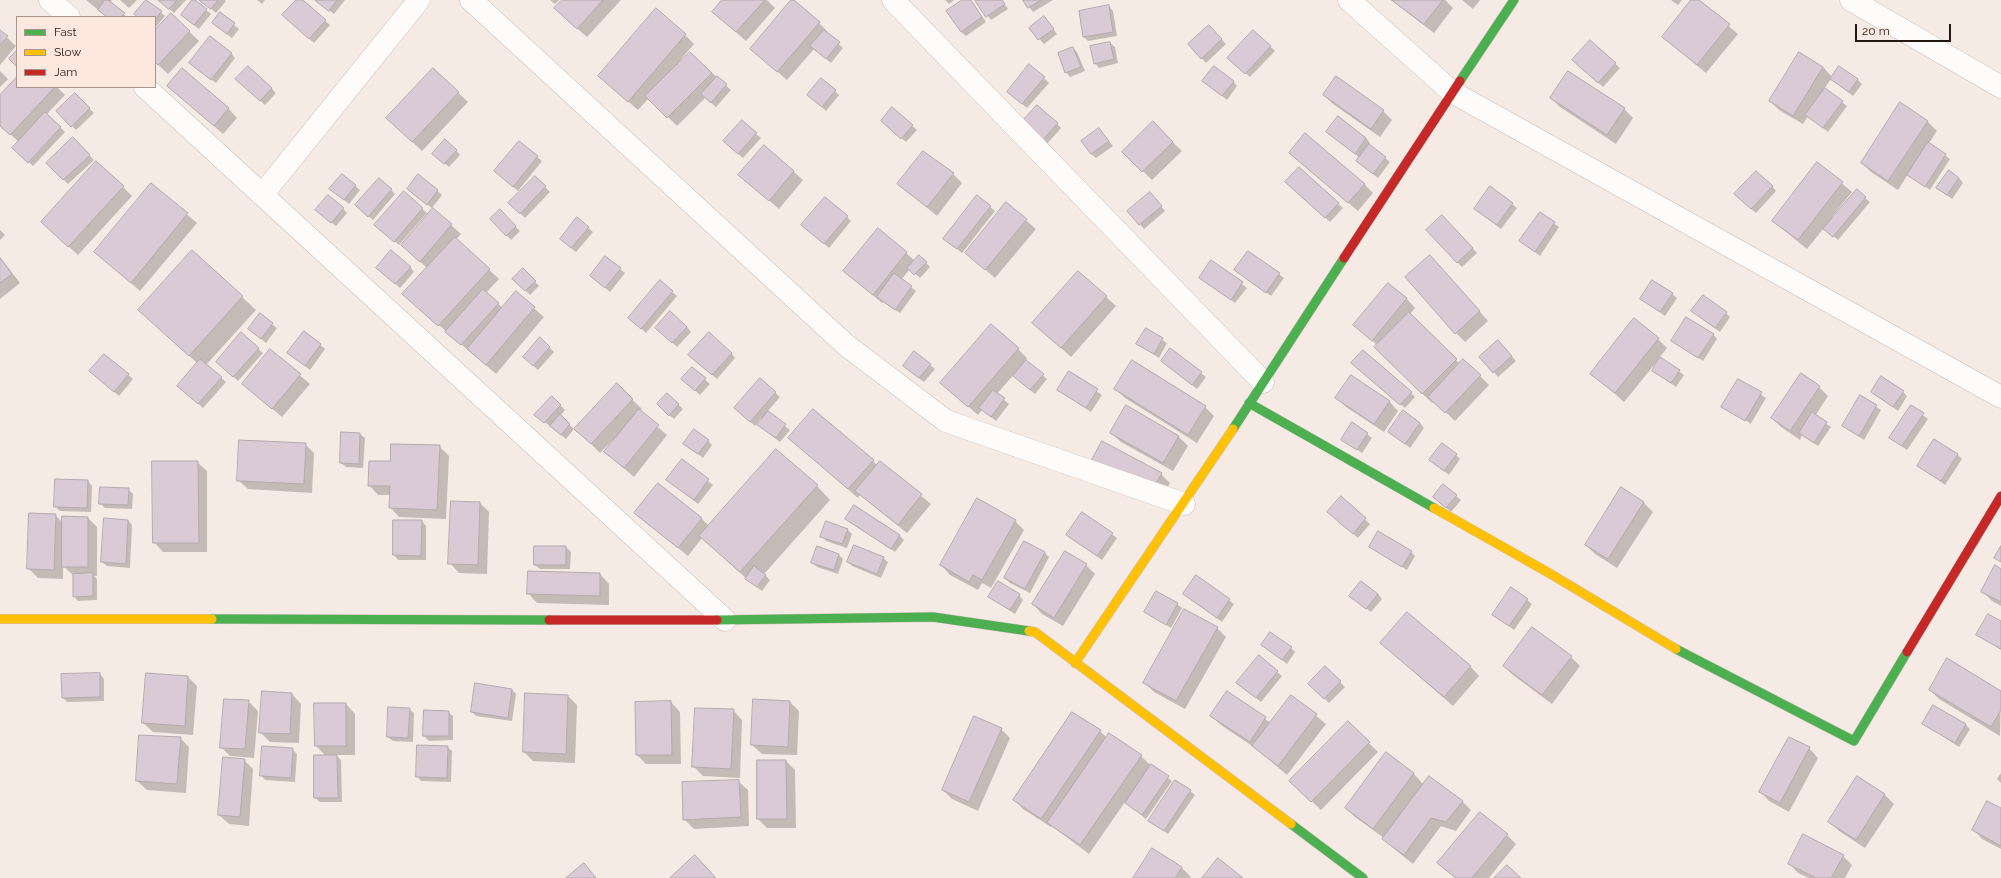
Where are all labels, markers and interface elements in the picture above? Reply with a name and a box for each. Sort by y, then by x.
legend [16,16,156,88]
scale bar [1857,16,1953,42]
text: 20 m [1862,24,1890,38]
text: Fast [54,25,77,39]
text: Slow [54,45,81,59]
text: Jam [54,65,77,79]

